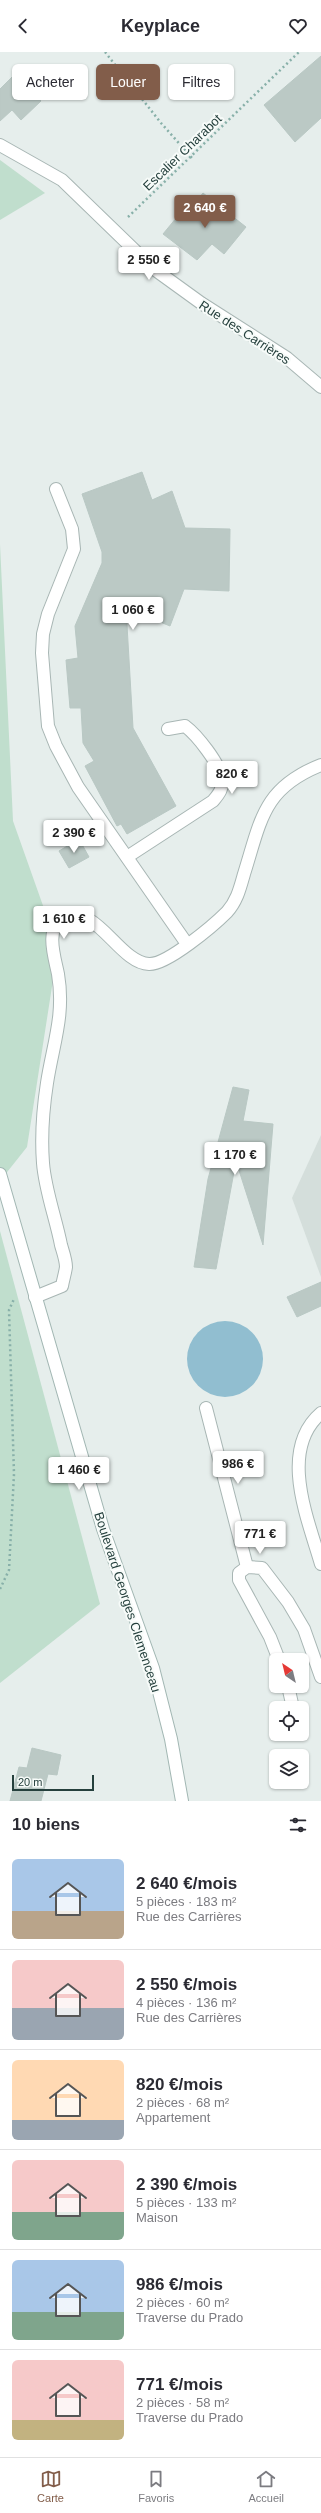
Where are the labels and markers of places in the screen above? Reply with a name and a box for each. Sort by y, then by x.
pin: 2 640 € [168,195,242,229]
pin: 2 550 € [112,247,186,281]
pin: 1 060 € [96,597,170,631]
pin: 820 € [204,761,260,795]
pin: 2 390 € [37,820,111,854]
pin: 1 610 € [27,906,101,940]
pin: 1 170 € [198,1142,272,1176]
pin: 986 € [210,1451,266,1485]
pin: 1 460 € [42,1457,116,1491]
pin: 771 € [232,1521,288,1555]

